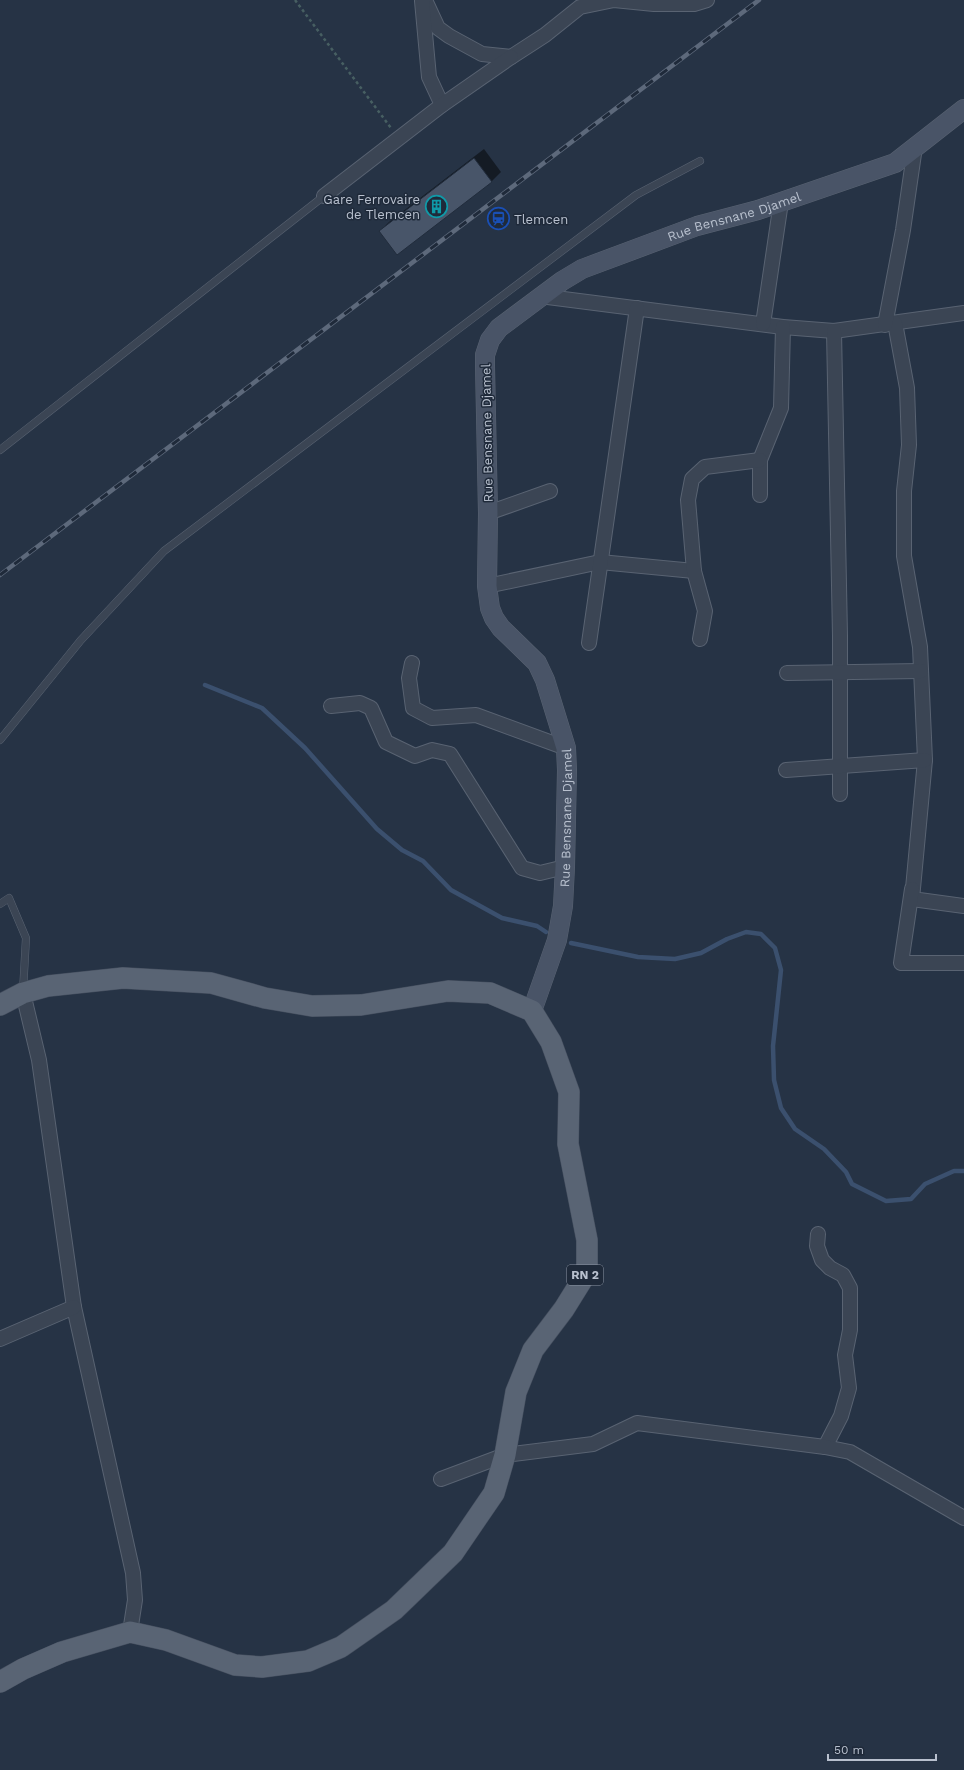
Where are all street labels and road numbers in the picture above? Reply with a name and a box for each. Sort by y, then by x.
street label: Rue Bensnane Djamel [665,188,803,244]
street label: Rue Bensnane Djamel [478,364,496,502]
street label: Rue Bensnane Djamel [556,748,575,888]
road number: RN 2 [567,1265,603,1285]

